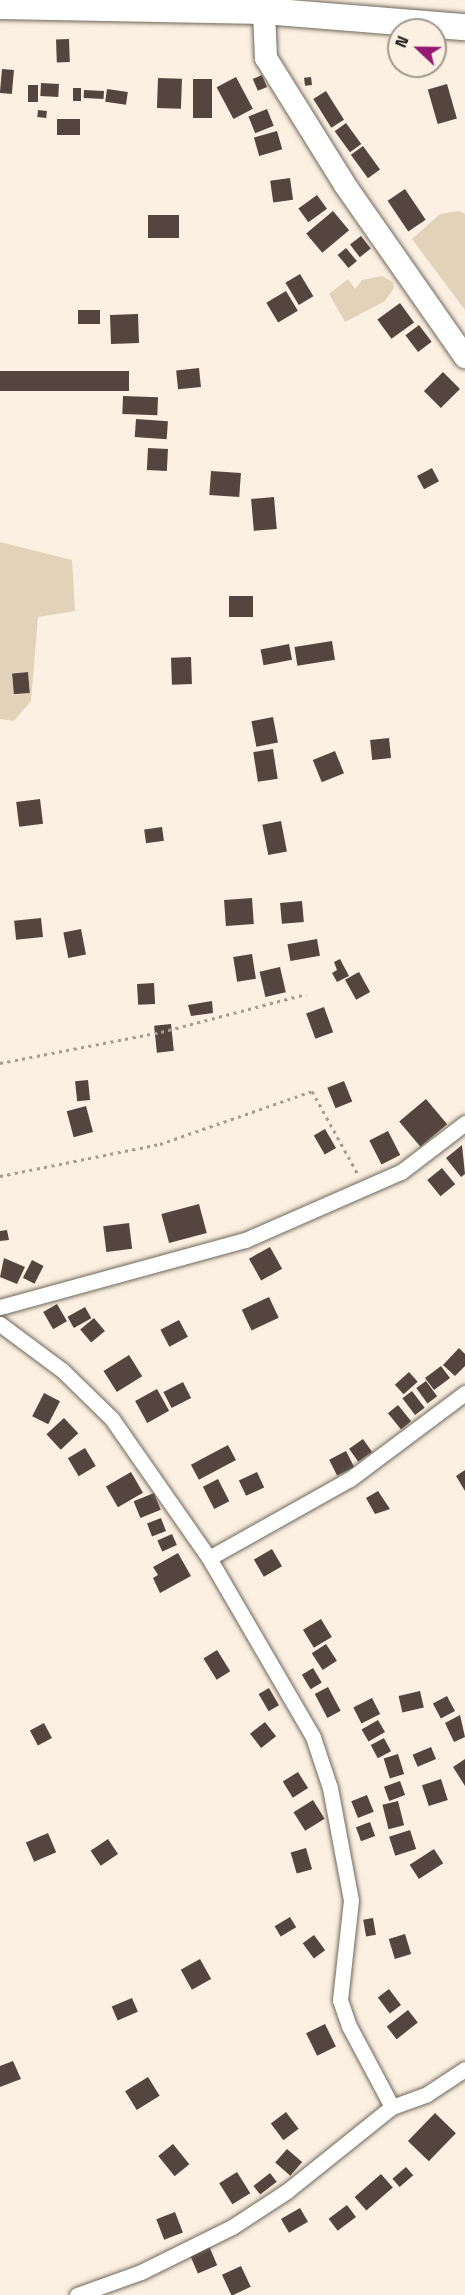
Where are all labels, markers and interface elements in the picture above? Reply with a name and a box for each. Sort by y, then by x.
north arrow [387,18,447,78]
text: N [390,33,413,51]

